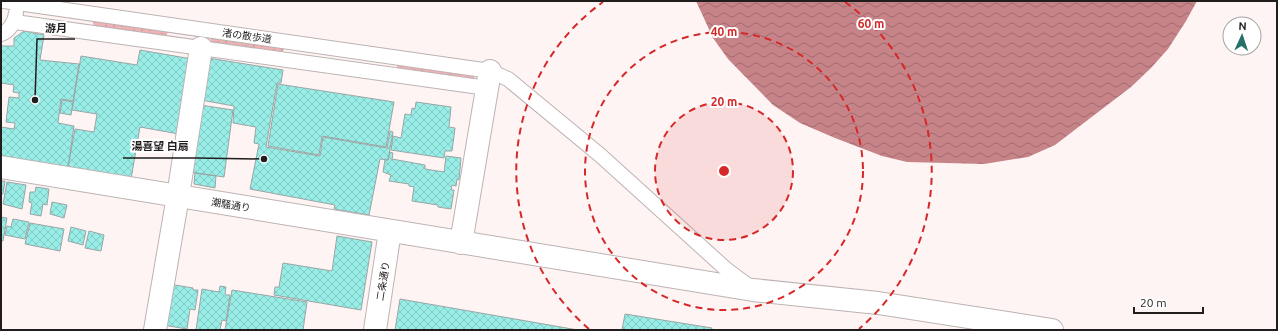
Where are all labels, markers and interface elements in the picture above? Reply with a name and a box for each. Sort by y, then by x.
callout: 游月 [37,16,75,39]
north arrow [1222,16,1262,56]
text: 60 m [858,17,884,30]
text: N [1238,20,1247,32]
text: 游月 [45,22,67,34]
text: 40 m [711,25,737,38]
street label: 渚の散歩道 [221,27,273,45]
text: 20 m [711,95,737,108]
callout: 湯喜望 白扇 [123,135,197,158]
text: 湯喜望 白扇 [131,140,189,152]
centre of rings [717,164,731,178]
street label: 潮騒通り [210,196,252,214]
street label: 二条通り [374,260,392,302]
scale bar [1134,289,1203,315]
text: 20 m [1140,296,1167,309]

